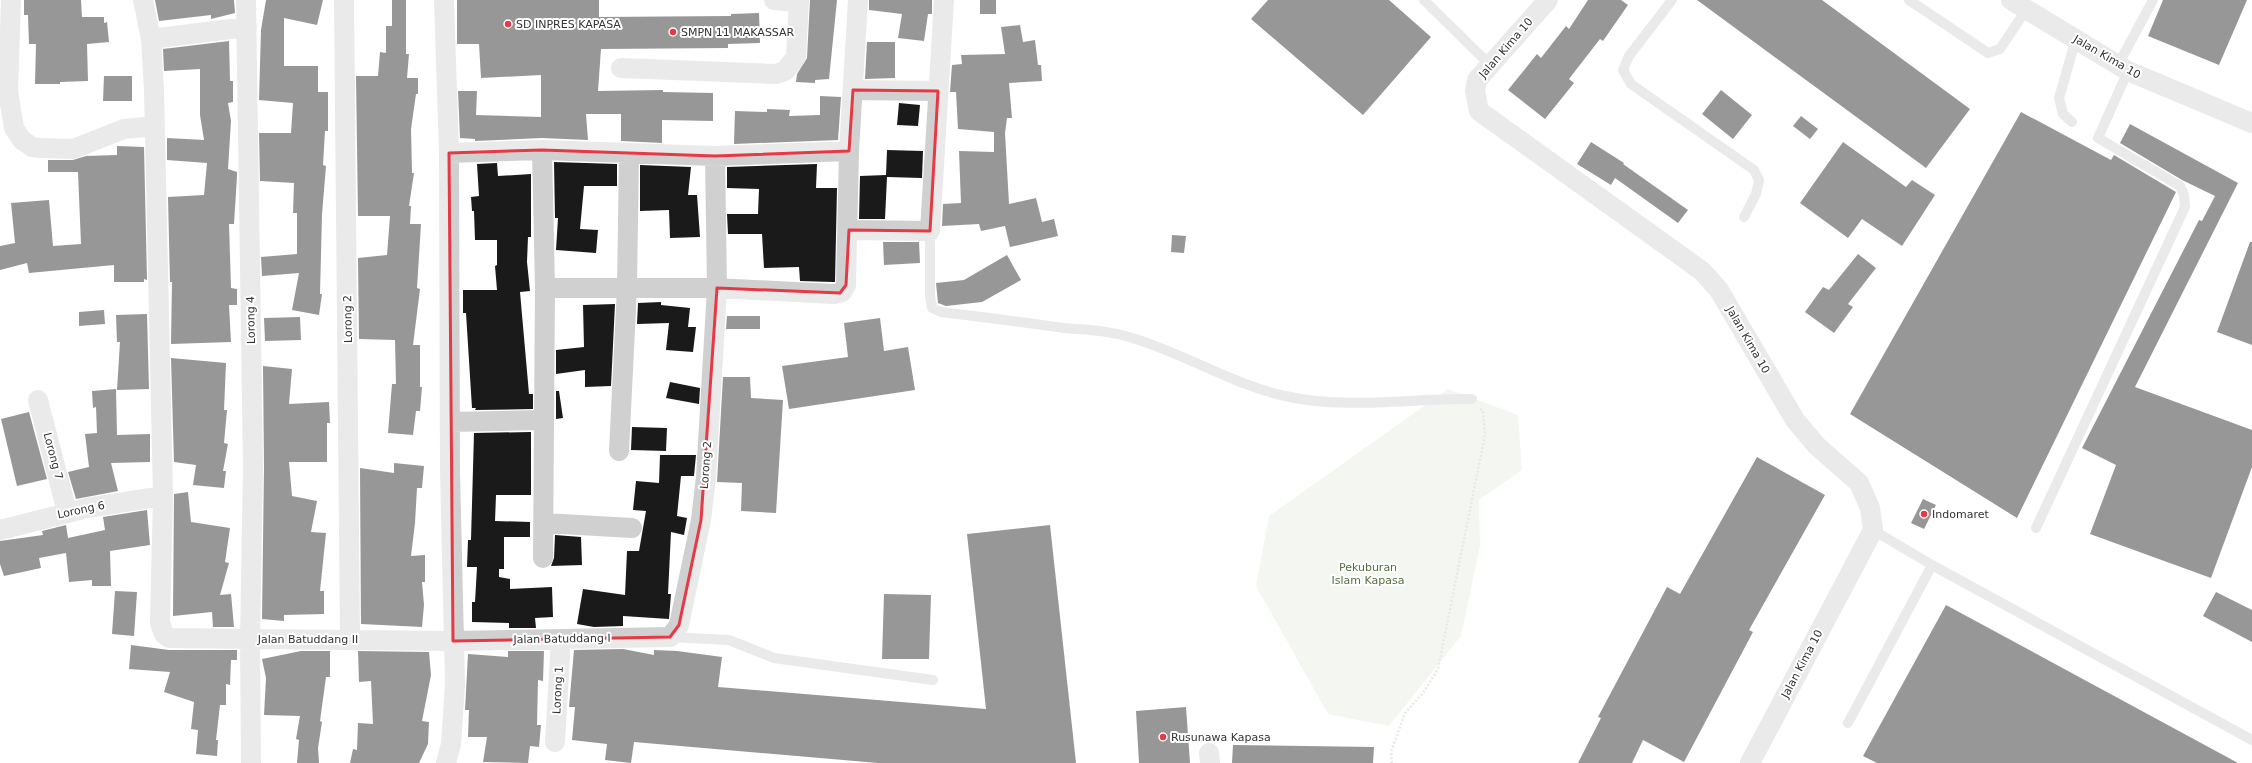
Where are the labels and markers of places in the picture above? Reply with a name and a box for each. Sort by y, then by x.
place label: SD INPRES KAPASA [516,18,621,31]
marker: SD INPRES KAPASA [503,19,513,29]
place label: SMPN 11 MAKASSAR [681,26,795,39]
marker: SMPN 11 MAKASSAR [668,27,678,37]
place label: Indomaret [1932,508,1989,521]
marker: Indomaret [1919,509,1929,519]
place label: Rusunawa Kapasa [1171,731,1271,744]
marker: Rusunawa Kapasa [1158,732,1168,742]

